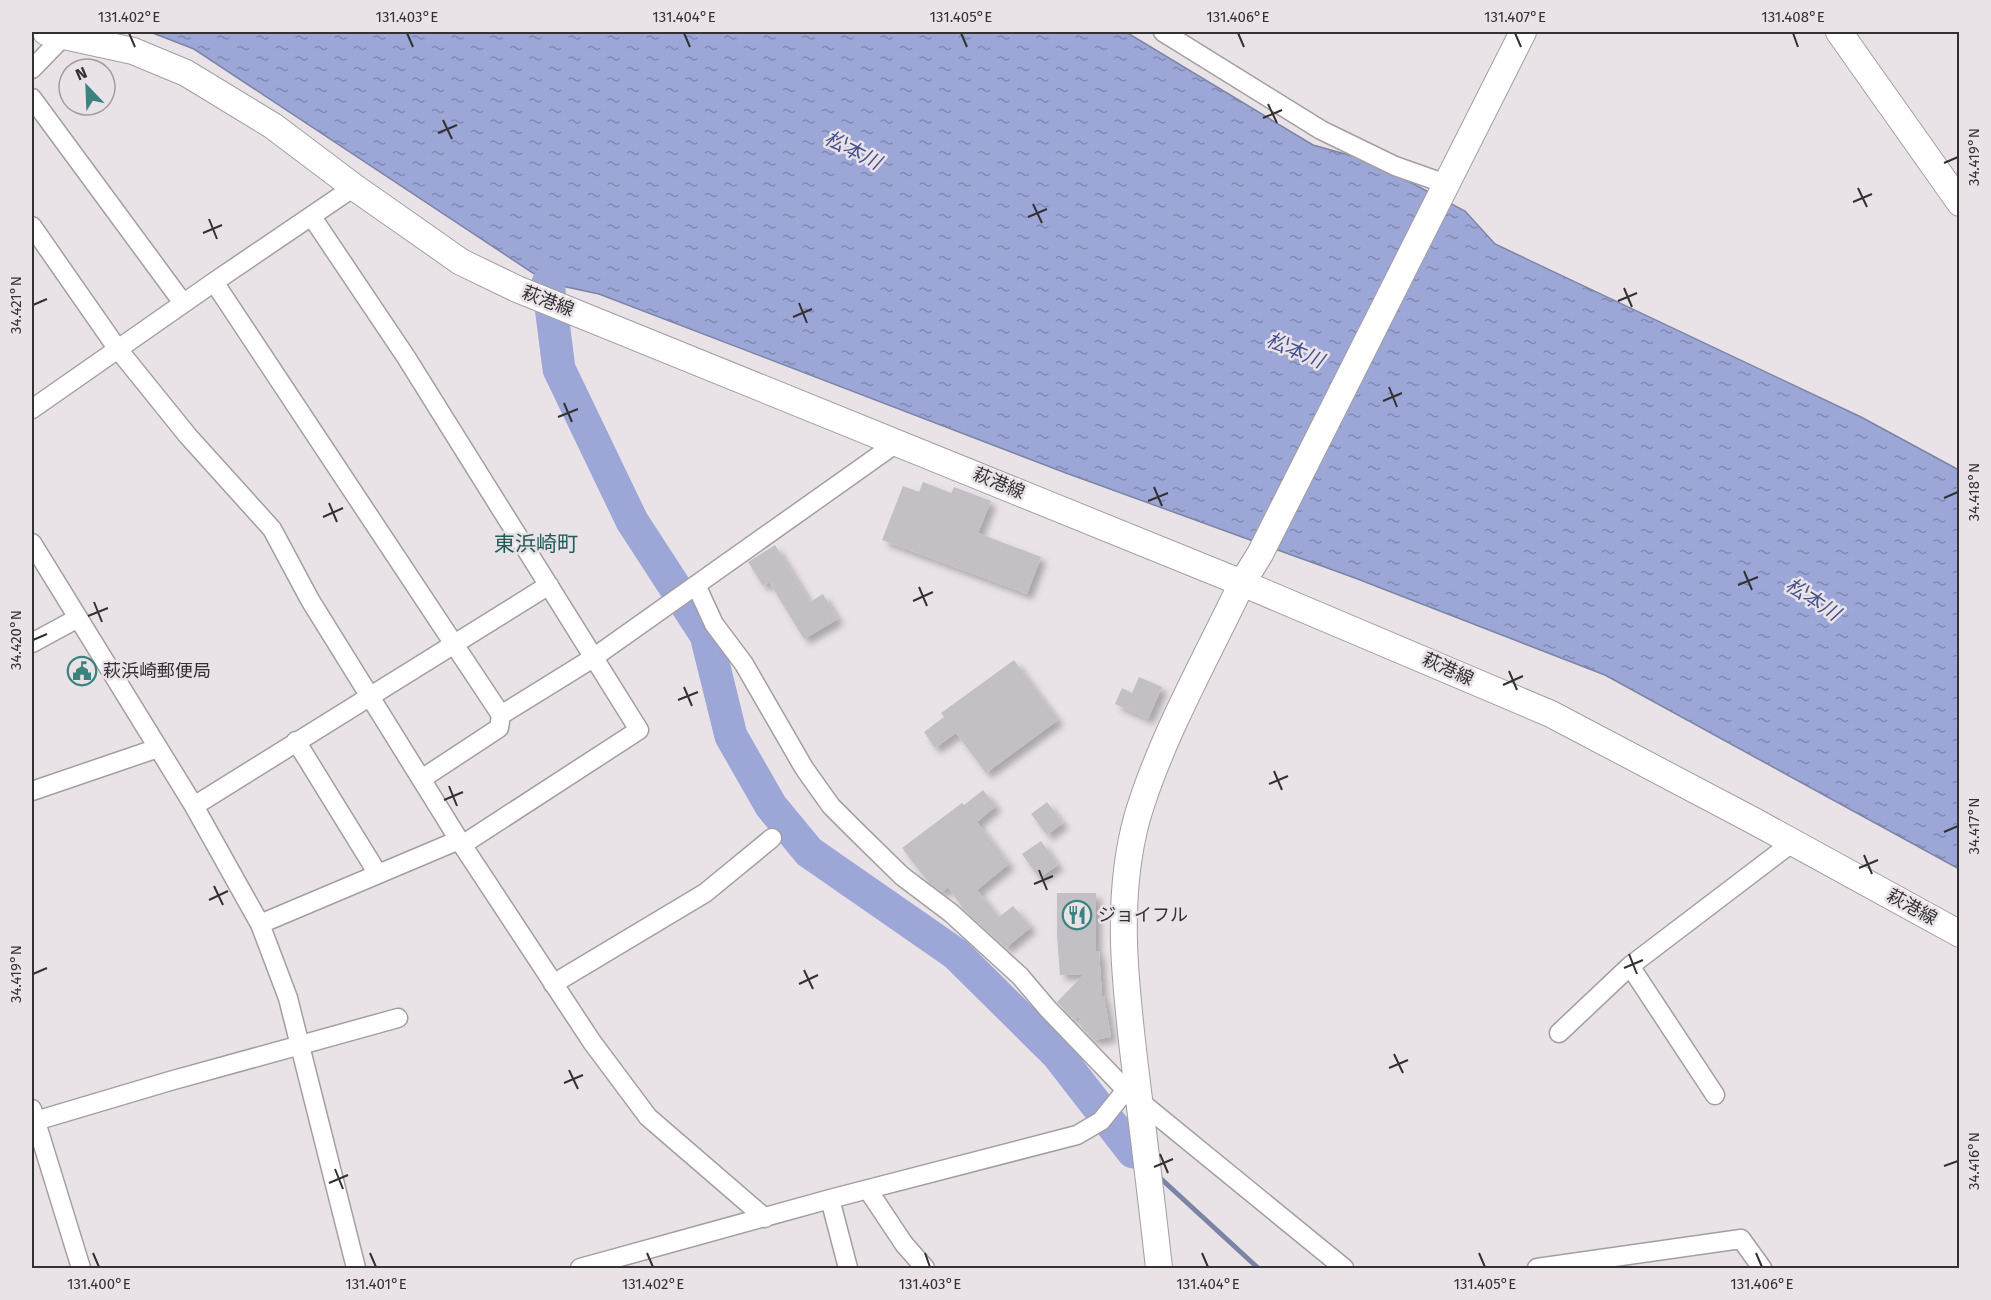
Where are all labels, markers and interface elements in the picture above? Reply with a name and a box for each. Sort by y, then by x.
text: 131.402°E [98,8,160,26]
text: 131.403°E [376,8,438,26]
text: 131.404°E [652,8,716,26]
text: 131.405°E [930,8,992,26]
text: 131.406°E [1206,8,1270,26]
text: 131.407°E [1484,8,1546,26]
text: 131.408°E [1761,8,1825,26]
north arrow [57,57,117,117]
text: N [73,63,90,84]
water label: 松本川 [821,126,887,175]
text: 34.419°N [1965,128,1983,186]
text: 34.421°N [7,276,25,334]
street label: 萩港線 [519,281,577,321]
water label: 松本川 [1263,327,1329,374]
street label: 萩港線 [970,463,1028,503]
text: 34.418°N [1965,463,1983,521]
district label: 東浜崎町 [494,531,578,557]
water label: 松本川 [1781,573,1846,626]
text: 34.420°N [7,610,25,670]
street label: 萩港線 [1419,648,1477,690]
public building icon: 萩浜崎郵便局 [66,655,98,687]
place label: 萩浜崎郵便局 [103,660,211,682]
text: 34.417°N [1965,797,1983,855]
street label: 萩港線 [1883,884,1941,930]
restaurant icon: ジョイフル [1061,899,1093,931]
place label: ジョイフル [1098,904,1188,926]
text: 34.419°N [7,945,25,1003]
text: 34.416°N [1965,1132,1983,1190]
text: 131.400°E [67,1275,131,1293]
text: 131.401°E [345,1275,407,1293]
text: 131.402°E [622,1275,684,1293]
text: 131.403°E [899,1275,961,1293]
text: 131.404°E [1176,1275,1240,1293]
text: 131.405°E [1454,1275,1516,1293]
text: 131.406°E [1730,1275,1794,1293]

